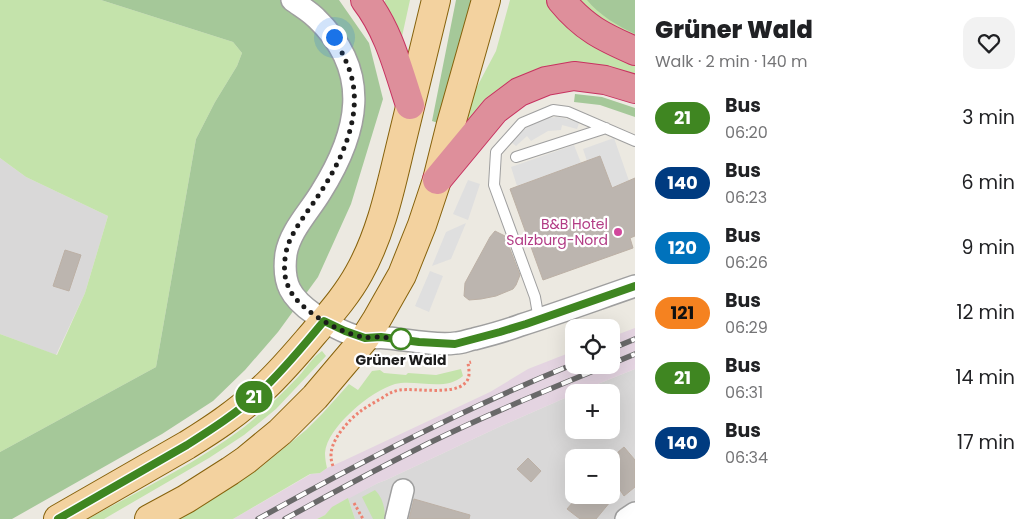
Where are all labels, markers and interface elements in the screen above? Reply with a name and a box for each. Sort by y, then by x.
text: Grüner Wald [655,13,813,46]
button: heart [963,17,1015,69]
your location [322,25,347,50]
text: Walk · 2 min · 140 m [655,50,808,73]
text: Bus [725,92,761,119]
text: 3 min [962,104,1015,131]
text: 21 [674,105,691,130]
text: 06:20 [725,121,768,144]
text: Bus [725,157,761,184]
text: 6 min [961,169,1015,196]
text: 140 [667,170,698,195]
text: 06:23 [725,186,767,209]
place label: B&B Hotel Salzburg-Nord [506,214,608,250]
text: Bus [725,222,761,249]
marker: B&B Hotel Salzburg-Nord [612,226,624,238]
text: 9 min [962,234,1015,261]
text: 120 [668,235,697,260]
text: 06:26 [725,251,768,274]
text: Bus [725,287,761,314]
text: 12 min [957,299,1015,326]
text: 121 [671,300,694,325]
text: 06:29 [725,316,768,339]
map controls [565,319,620,504]
button: locate [565,319,620,374]
marker: Grüner Wald [390,328,412,350]
place label: Grüner Wald [356,350,447,370]
text: Bus [725,352,761,379]
text: 14 min [955,364,1015,391]
text: 21 [674,365,691,390]
line badge: 21 [232,381,276,413]
text: 06:31 [725,381,763,404]
text: 21 [245,384,263,409]
button: + [565,384,620,439]
text: Bus [725,417,761,444]
text: 17 min [957,429,1015,456]
text: 140 [667,430,698,455]
text: 06:34 [725,446,768,469]
button: − [565,449,620,504]

